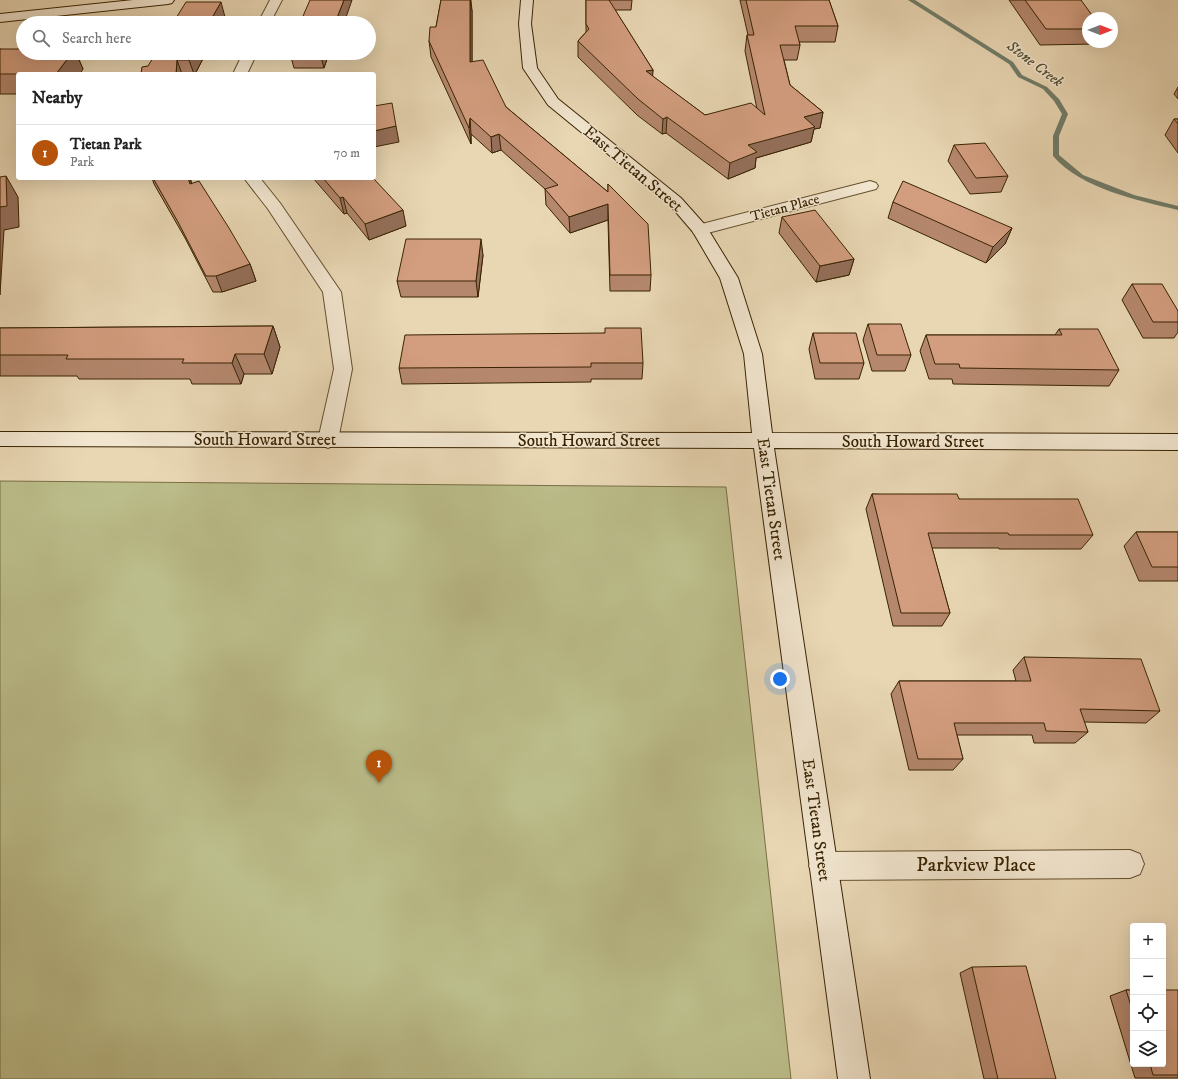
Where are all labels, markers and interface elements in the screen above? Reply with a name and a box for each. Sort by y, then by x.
north arrow [1082,12,1118,48]
search box [16,16,376,60]
icon: search [30,27,52,49]
text: Search here [62,29,131,48]
water label: Stone Creek [1002,36,1067,92]
text: Nearby [32,87,82,109]
street label: East Tietan Street [579,121,688,218]
text: Tietan Park [70,135,142,154]
text: 1 [43,145,47,161]
text: 70 m [334,145,360,161]
text: Park [70,154,94,170]
street label: Tietan Place [749,190,822,226]
street label: South Howard Street [194,429,337,451]
street label: South Howard Street [518,430,661,452]
street label: South Howard Street [842,431,985,453]
street label: East Tietan Street [752,436,791,562]
your location [770,669,790,689]
pin: 1 [366,750,392,783]
street label: East Tietan Street [797,757,836,883]
street label: Parkview Place [916,853,1036,878]
map controls [1130,923,1166,1067]
button: + [1130,923,1166,959]
button: − [1130,959,1166,995]
button: locate [1130,995,1166,1031]
button: layers [1130,1031,1166,1067]

